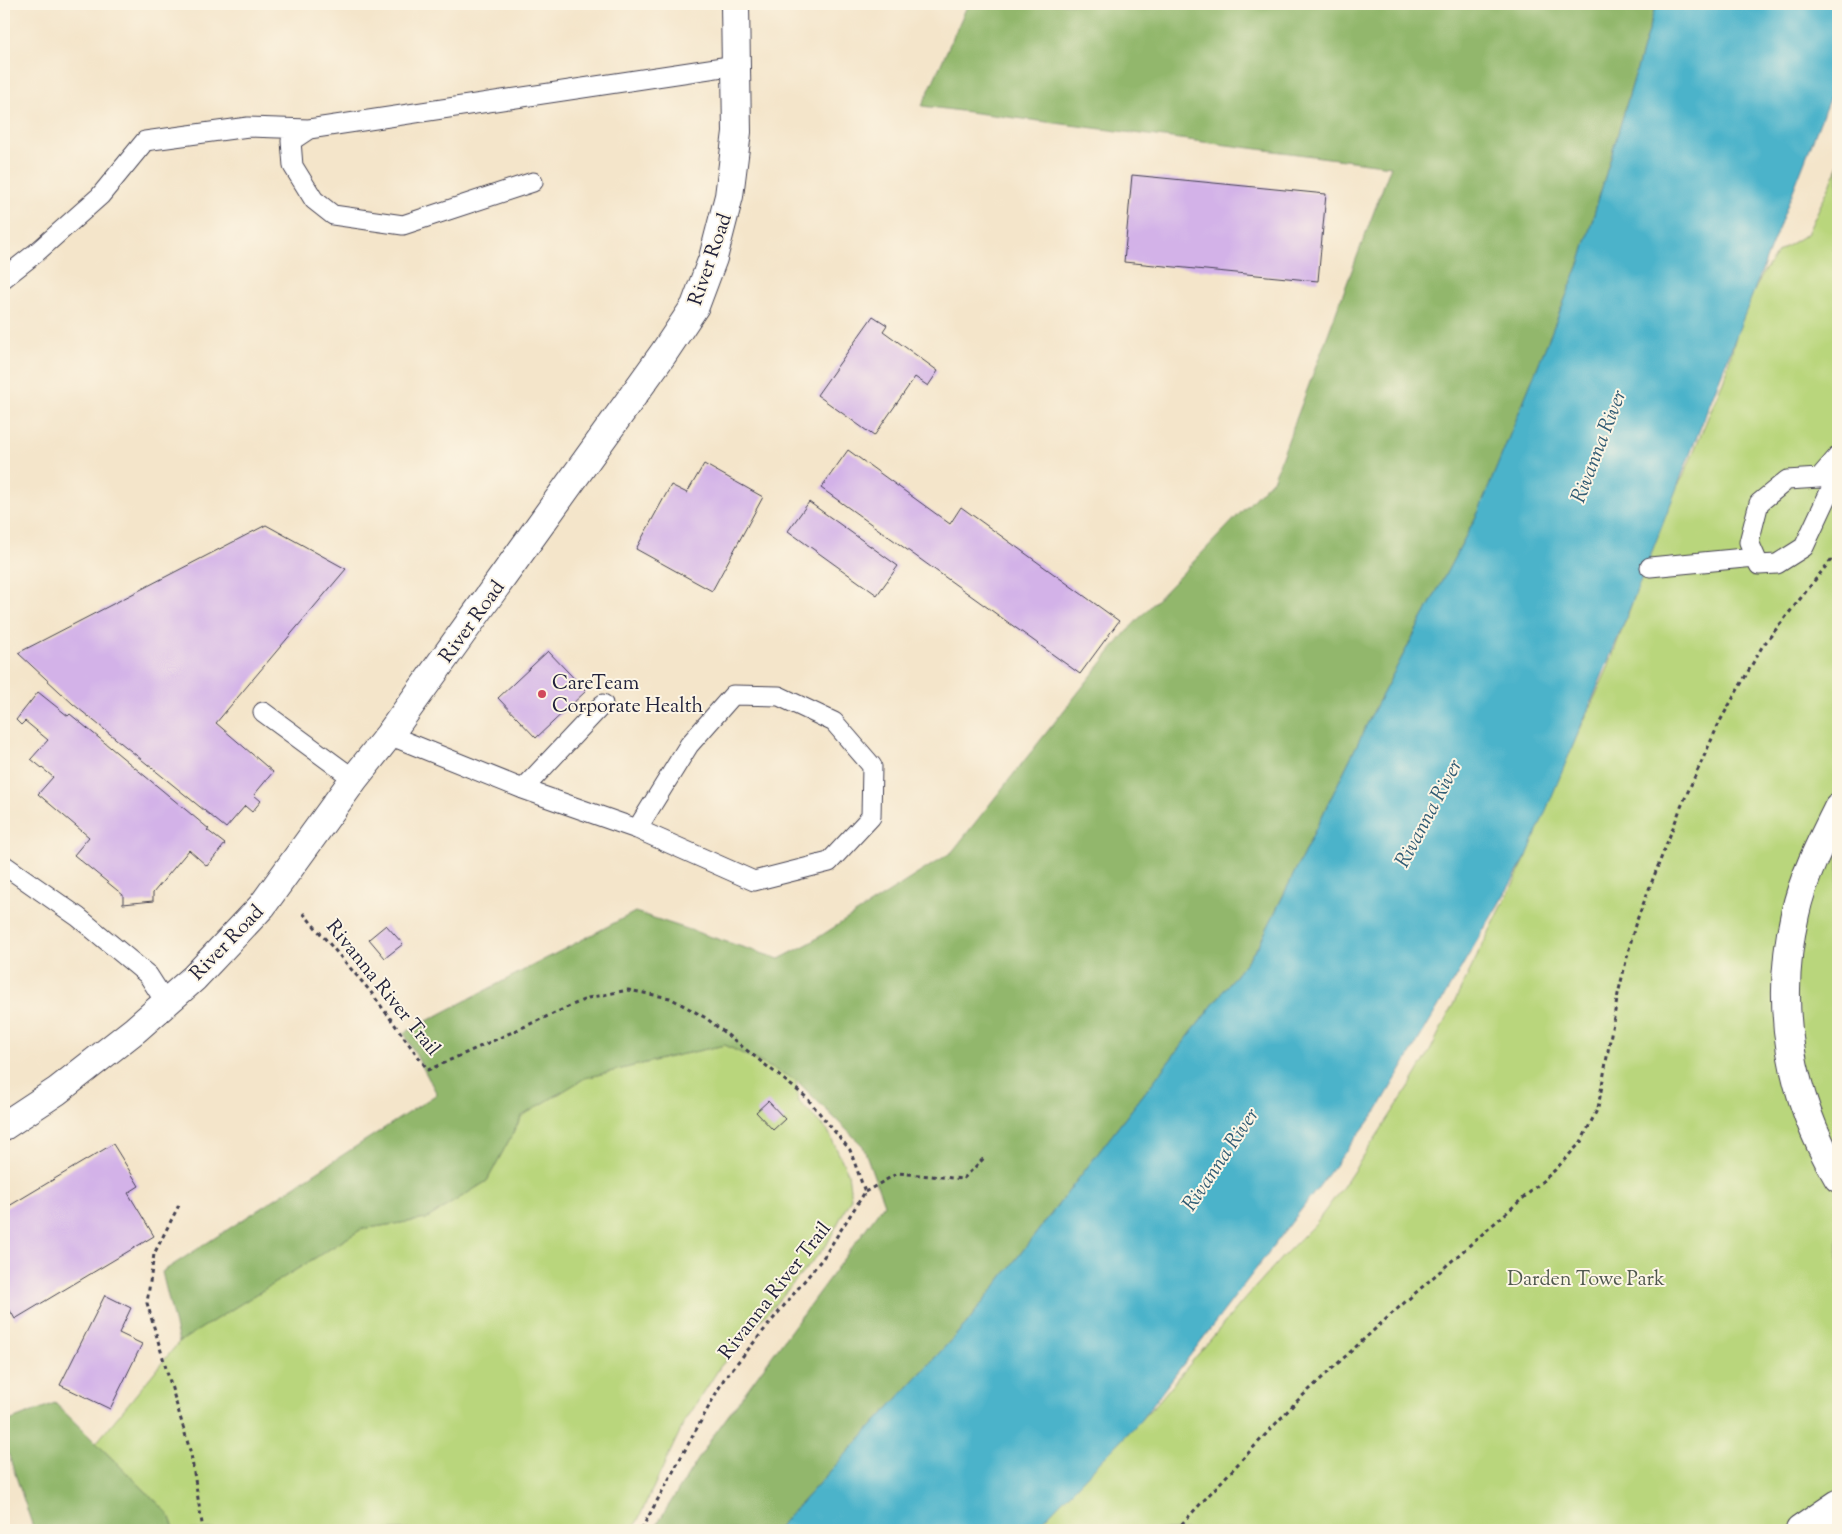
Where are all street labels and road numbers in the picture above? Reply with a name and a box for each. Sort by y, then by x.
street label: River Road [682,210,741,310]
street label: River Road [433,575,513,670]
street label: River Road [184,899,272,988]
street label: Rivanna River Trail [318,914,446,1063]
street label: Rivanna River Trail [713,1216,839,1367]

